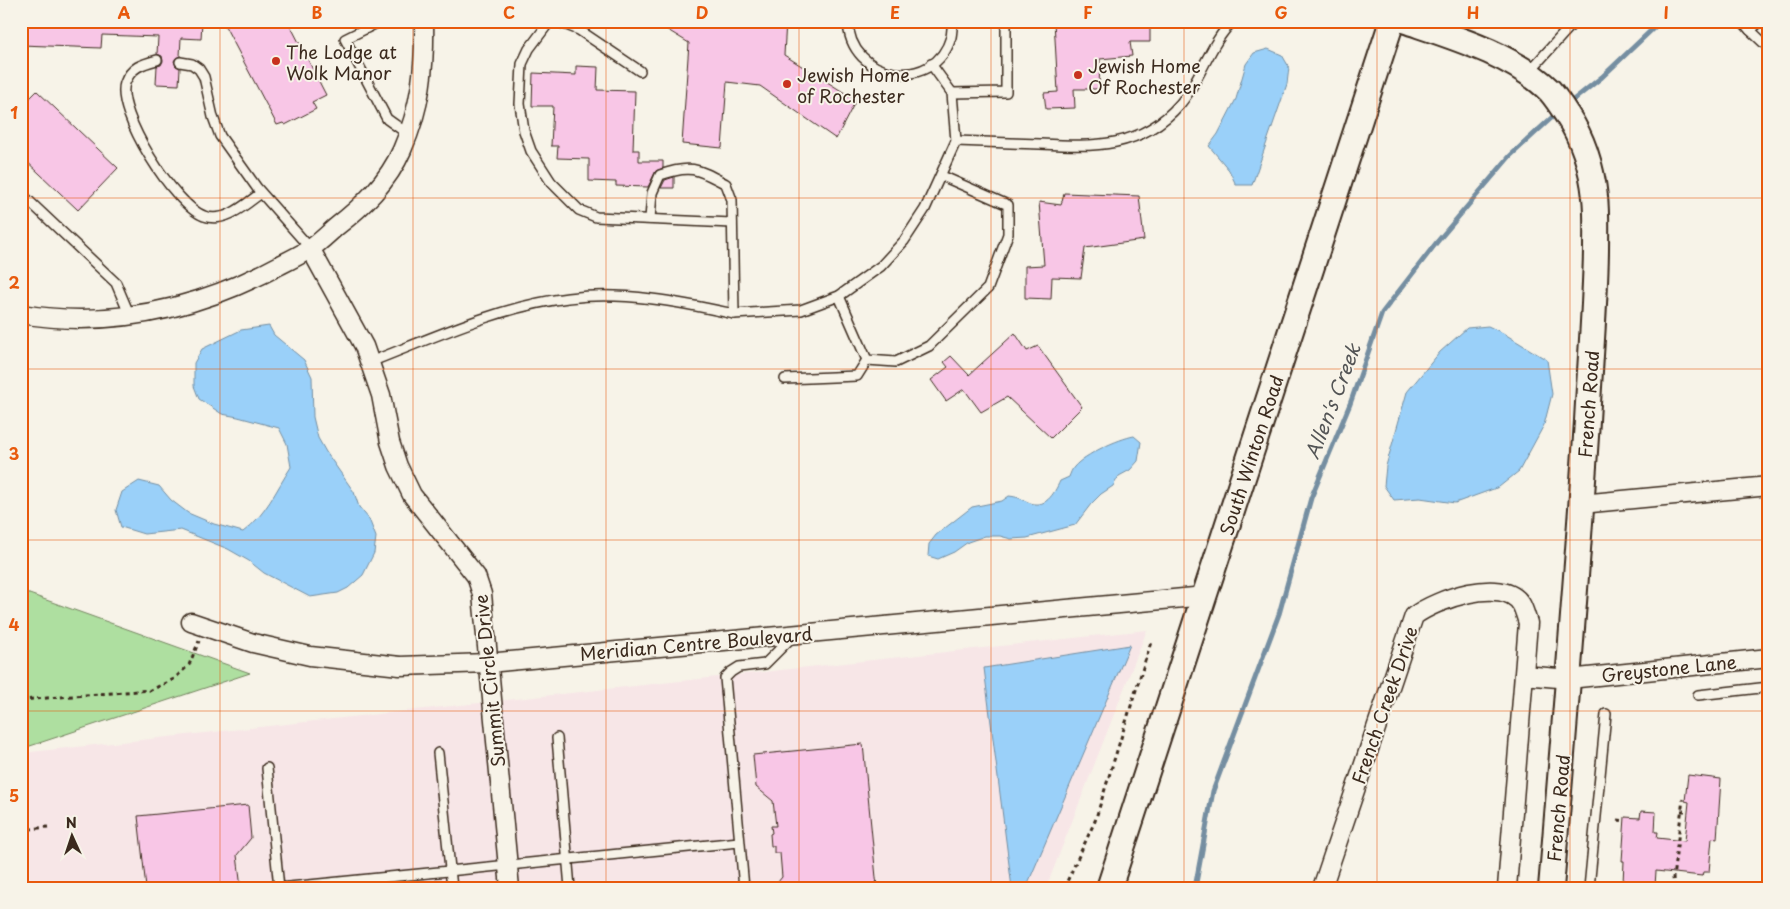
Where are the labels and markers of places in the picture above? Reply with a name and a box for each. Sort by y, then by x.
place label: The Lodge at Wolk Manor [286,38,397,86]
place label: Jewish Home Of Rochester [1088,52,1201,100]
marker: The Lodge at Wolk Manor [270,55,282,67]
place label: Jewish Home of Rochester [797,61,910,109]
marker: Jewish Home Of Rochester [1072,69,1084,81]
marker: Jewish Home of Rochester [781,78,793,90]

